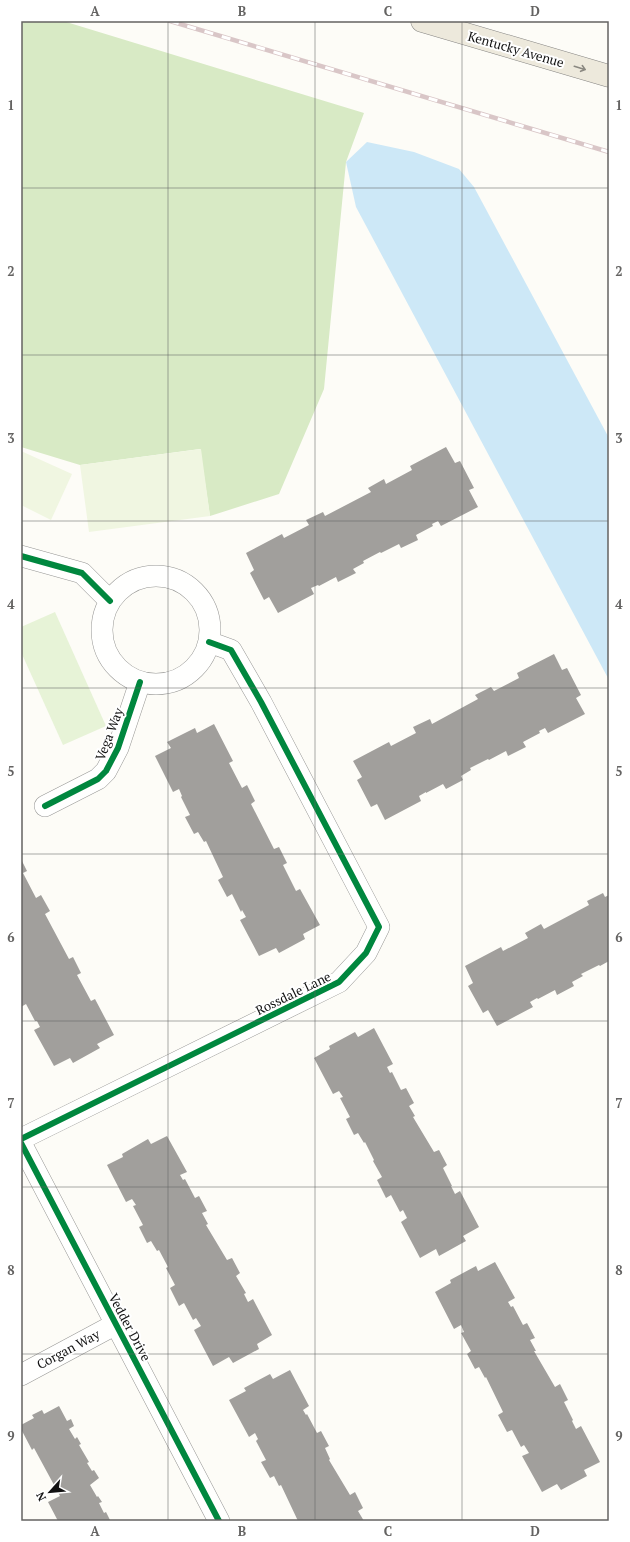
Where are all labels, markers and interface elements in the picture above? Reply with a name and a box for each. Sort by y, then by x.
text: A [90,2,100,20]
text: B [238,2,246,20]
text: C [384,2,392,20]
text: D [530,2,540,20]
street label: Kentucky Avenue [466,27,566,71]
one-way arrow [574,65,587,72]
text: 1 [7,96,15,114]
text: 1 [615,96,623,114]
text: 2 [7,262,15,280]
text: 2 [615,262,623,280]
text: 3 [7,429,15,447]
text: 3 [615,429,623,447]
text: 4 [7,595,15,613]
text: 4 [615,595,623,613]
street label: Vega Way [91,705,127,763]
text: 5 [7,762,15,780]
text: 5 [615,762,623,780]
text: 6 [7,928,15,946]
text: 6 [615,928,623,946]
street label: Rossdale Lane [252,967,334,1019]
text: 7 [7,1094,15,1112]
text: 7 [615,1094,623,1112]
text: 8 [7,1261,15,1279]
text: 8 [615,1261,623,1279]
street label: Vedder Drive [105,1290,155,1364]
street label: Corgan Way [33,1325,103,1373]
text: 9 [7,1427,15,1445]
text: 9 [615,1427,623,1445]
north arrow [30,1472,70,1512]
text: N [33,1489,49,1503]
text: A [90,1522,100,1540]
text: B [238,1522,246,1540]
text: C [384,1522,392,1540]
text: D [530,1522,540,1540]

